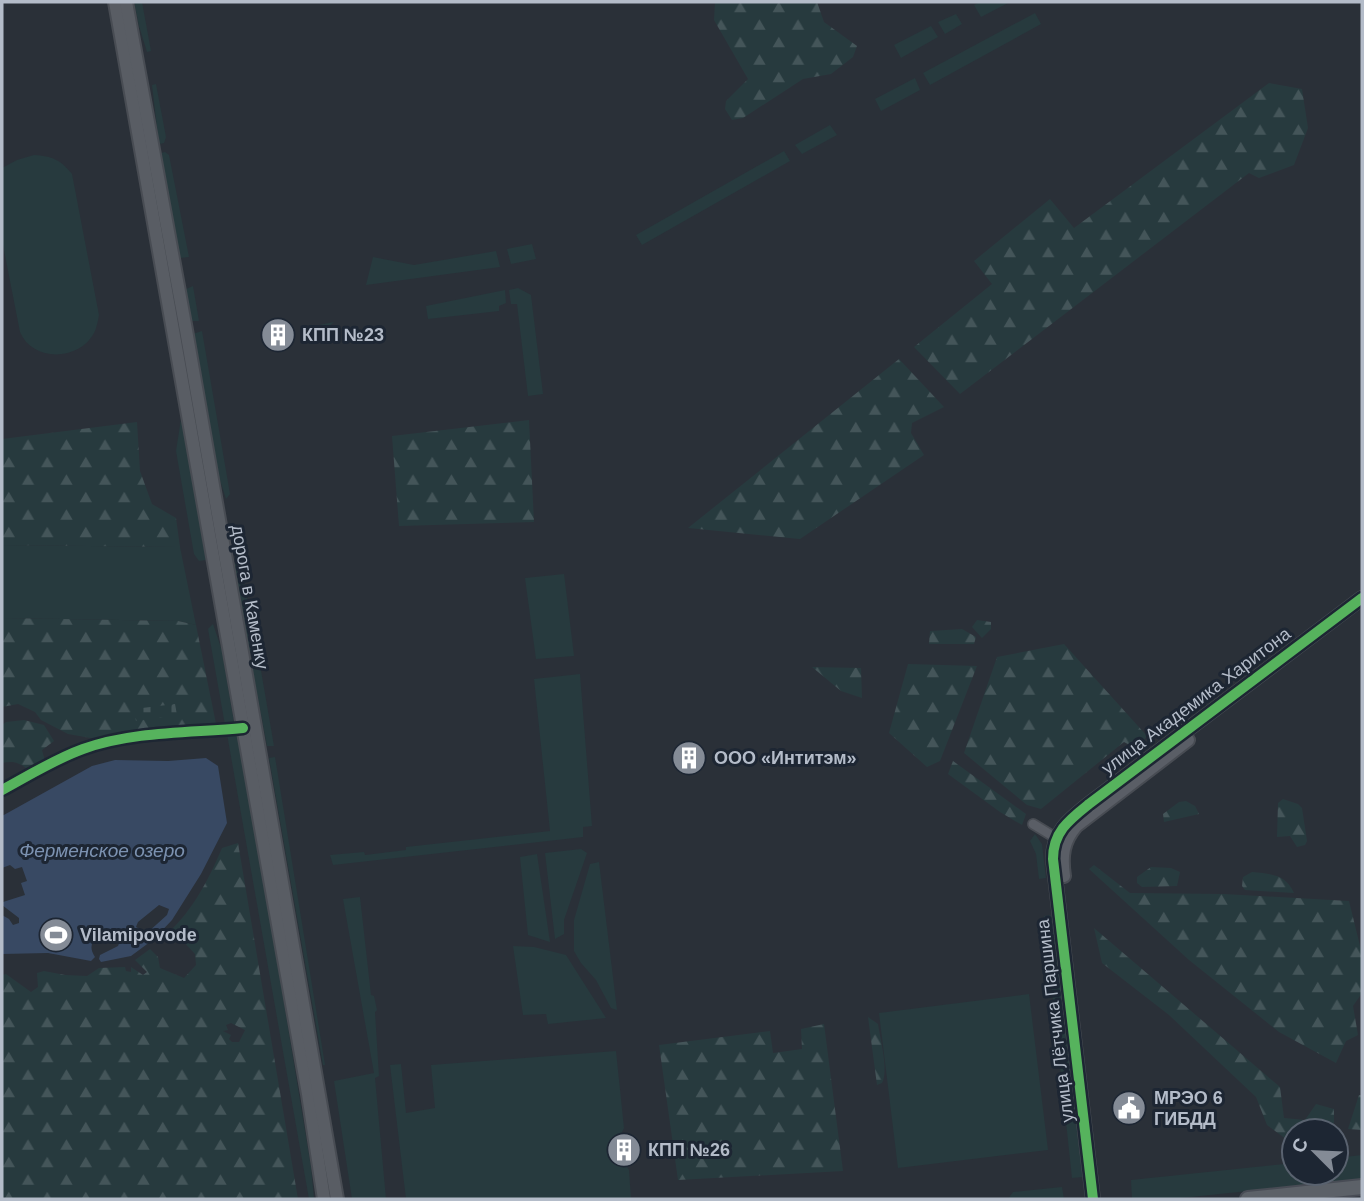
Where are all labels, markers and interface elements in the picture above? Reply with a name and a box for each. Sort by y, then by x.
building icon: КПП №23 [259,316,297,354]
place label: КПП №23 [302,325,384,345]
street label: дорога в Каменку [227,523,273,671]
street label: улица Академика Харитона [1098,623,1295,779]
building icon: ООО «Интитэм» [670,739,708,777]
place label: ООО «Интитэм» [714,748,857,768]
water label: Ферменское озеро [19,840,185,861]
sports icon: Vilamipovode [37,916,75,954]
street label: улица Лётчика Паршина [1032,917,1077,1124]
place label: Vilamipovode [80,925,197,945]
place label: МРЭО 6 ГИБДД [1154,1088,1223,1129]
public building icon: МРЭО 6 ГИБДД [1110,1089,1148,1127]
north arrow [1280,1117,1350,1187]
building icon: КПП №26 [605,1131,643,1169]
text: С [1288,1135,1312,1156]
place label: КПП №26 [648,1140,730,1160]

